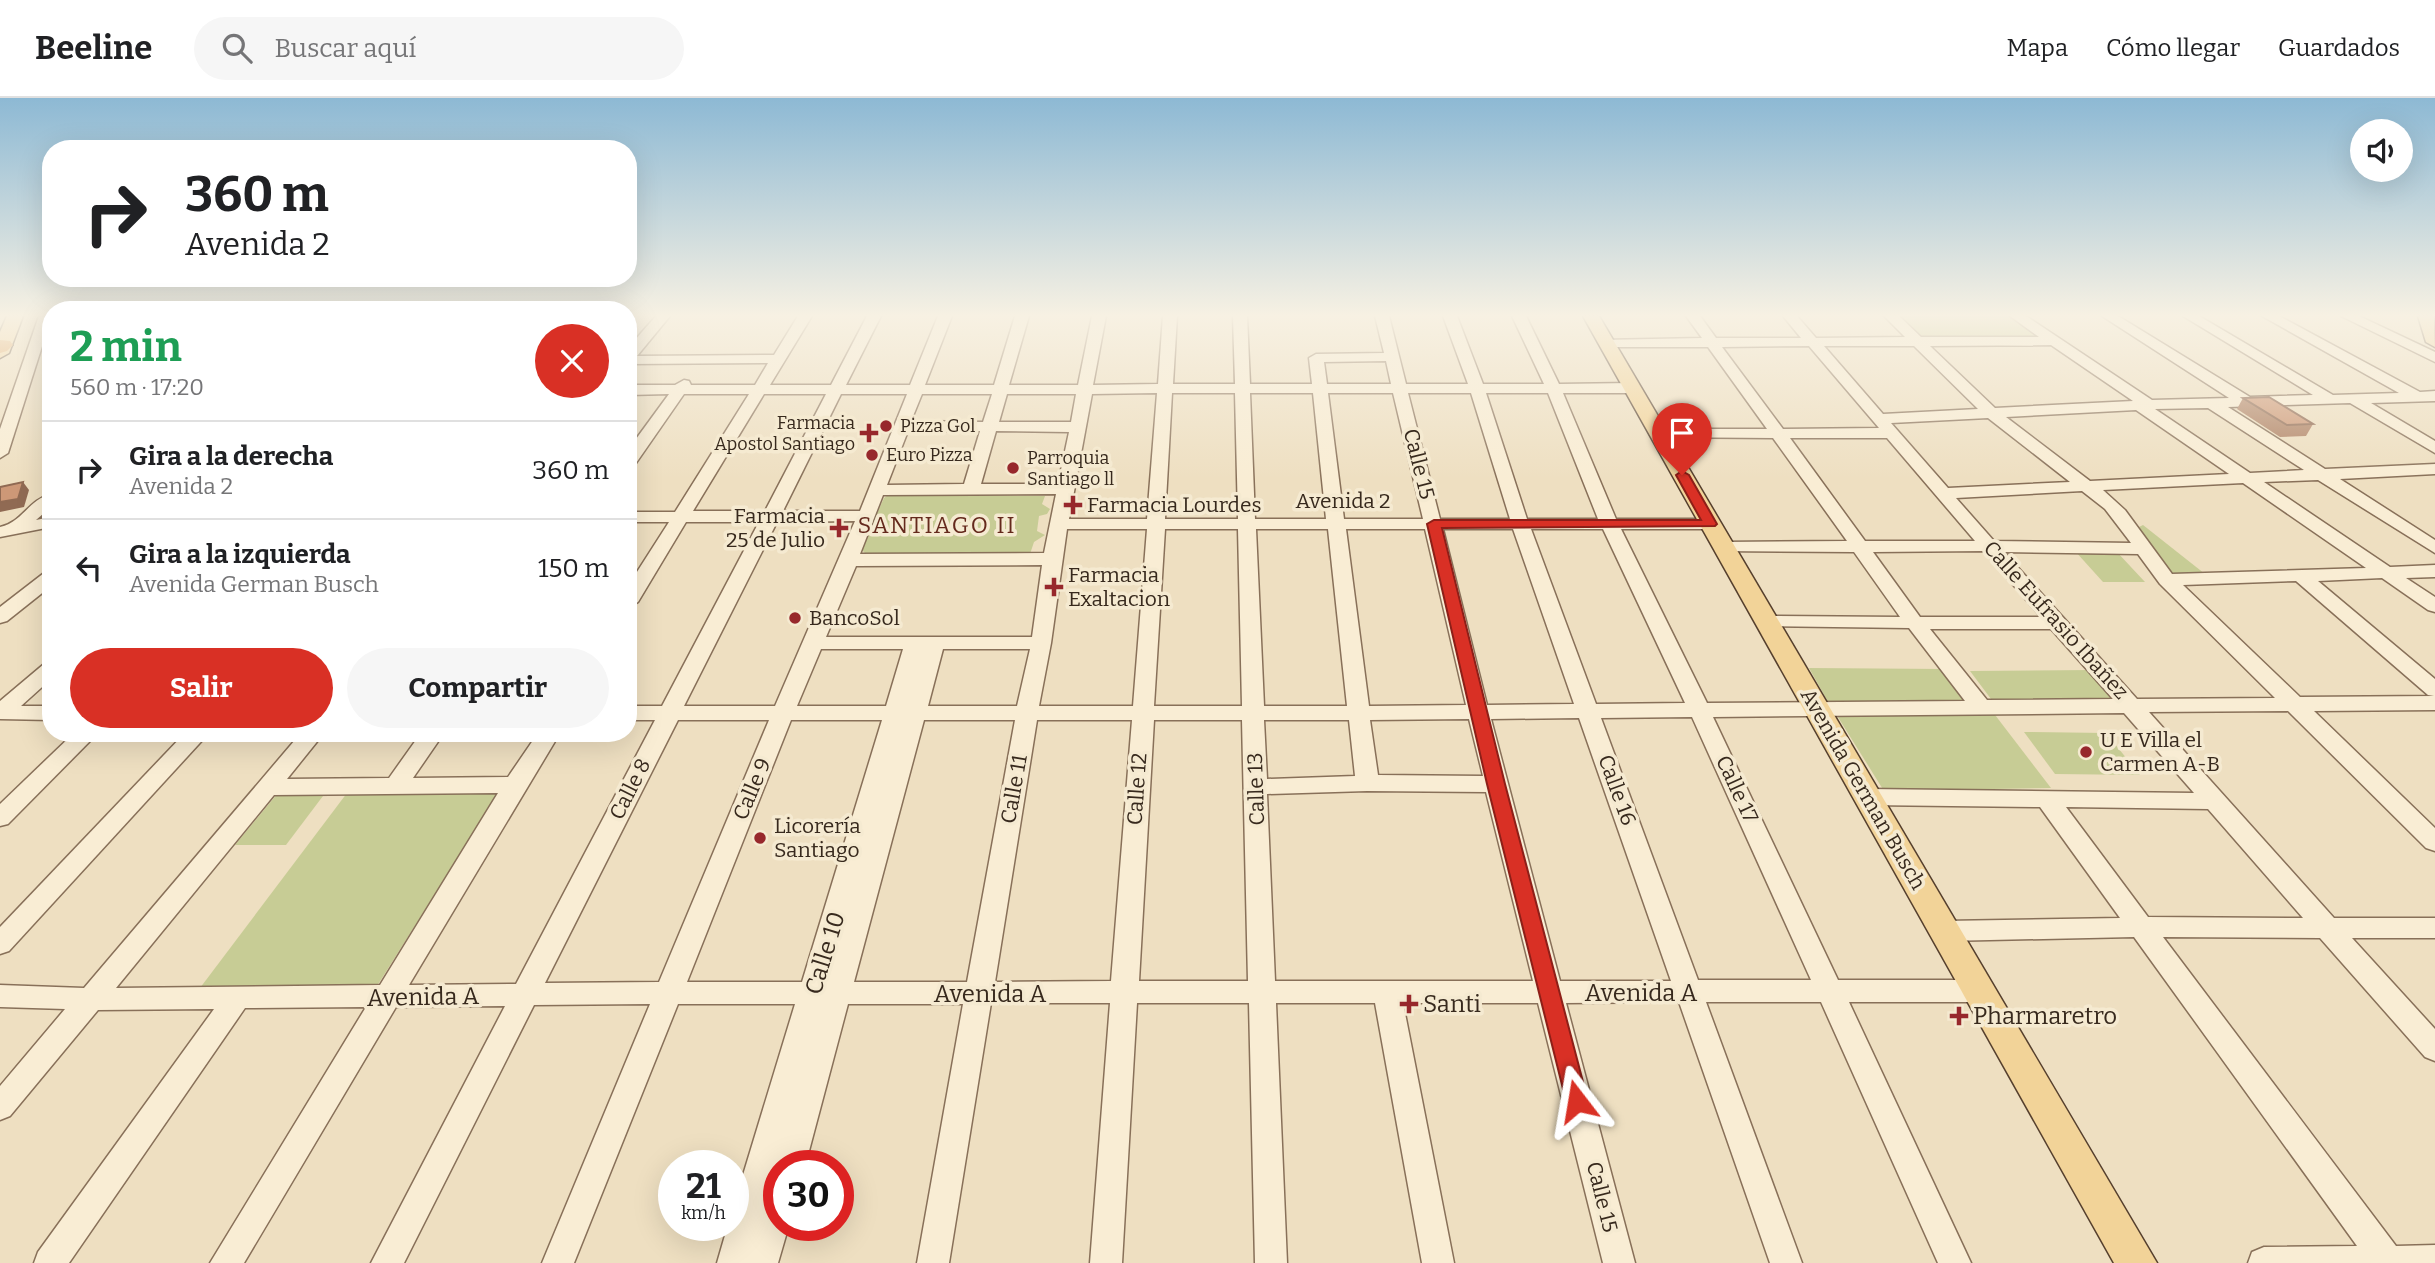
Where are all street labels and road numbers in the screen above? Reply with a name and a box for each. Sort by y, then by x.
street label: Calle 15 [1398,426,1440,502]
street label: Avenida 2 [1296,488,1390,514]
street label: Calle Eufrasio Ibañez [1978,535,2134,705]
street label: Avenida German Busch [1795,684,1931,894]
street label: Calle 16 [1592,751,1642,829]
street label: Calle 17 [1710,751,1764,827]
street label: Calle 11 [995,752,1033,825]
street label: Calle 12 [1122,752,1152,826]
street label: Calle 13 [1242,752,1270,826]
street label: Calle 8 [604,754,656,824]
street label: Calle 9 [727,754,777,824]
street label: Calle 10 [799,908,851,998]
street label: Avenida A [1585,979,1697,1007]
street label: Avenida A [934,980,1046,1008]
street label: Avenida A [367,982,479,1012]
street label: Calle 15 [1581,1159,1623,1235]

